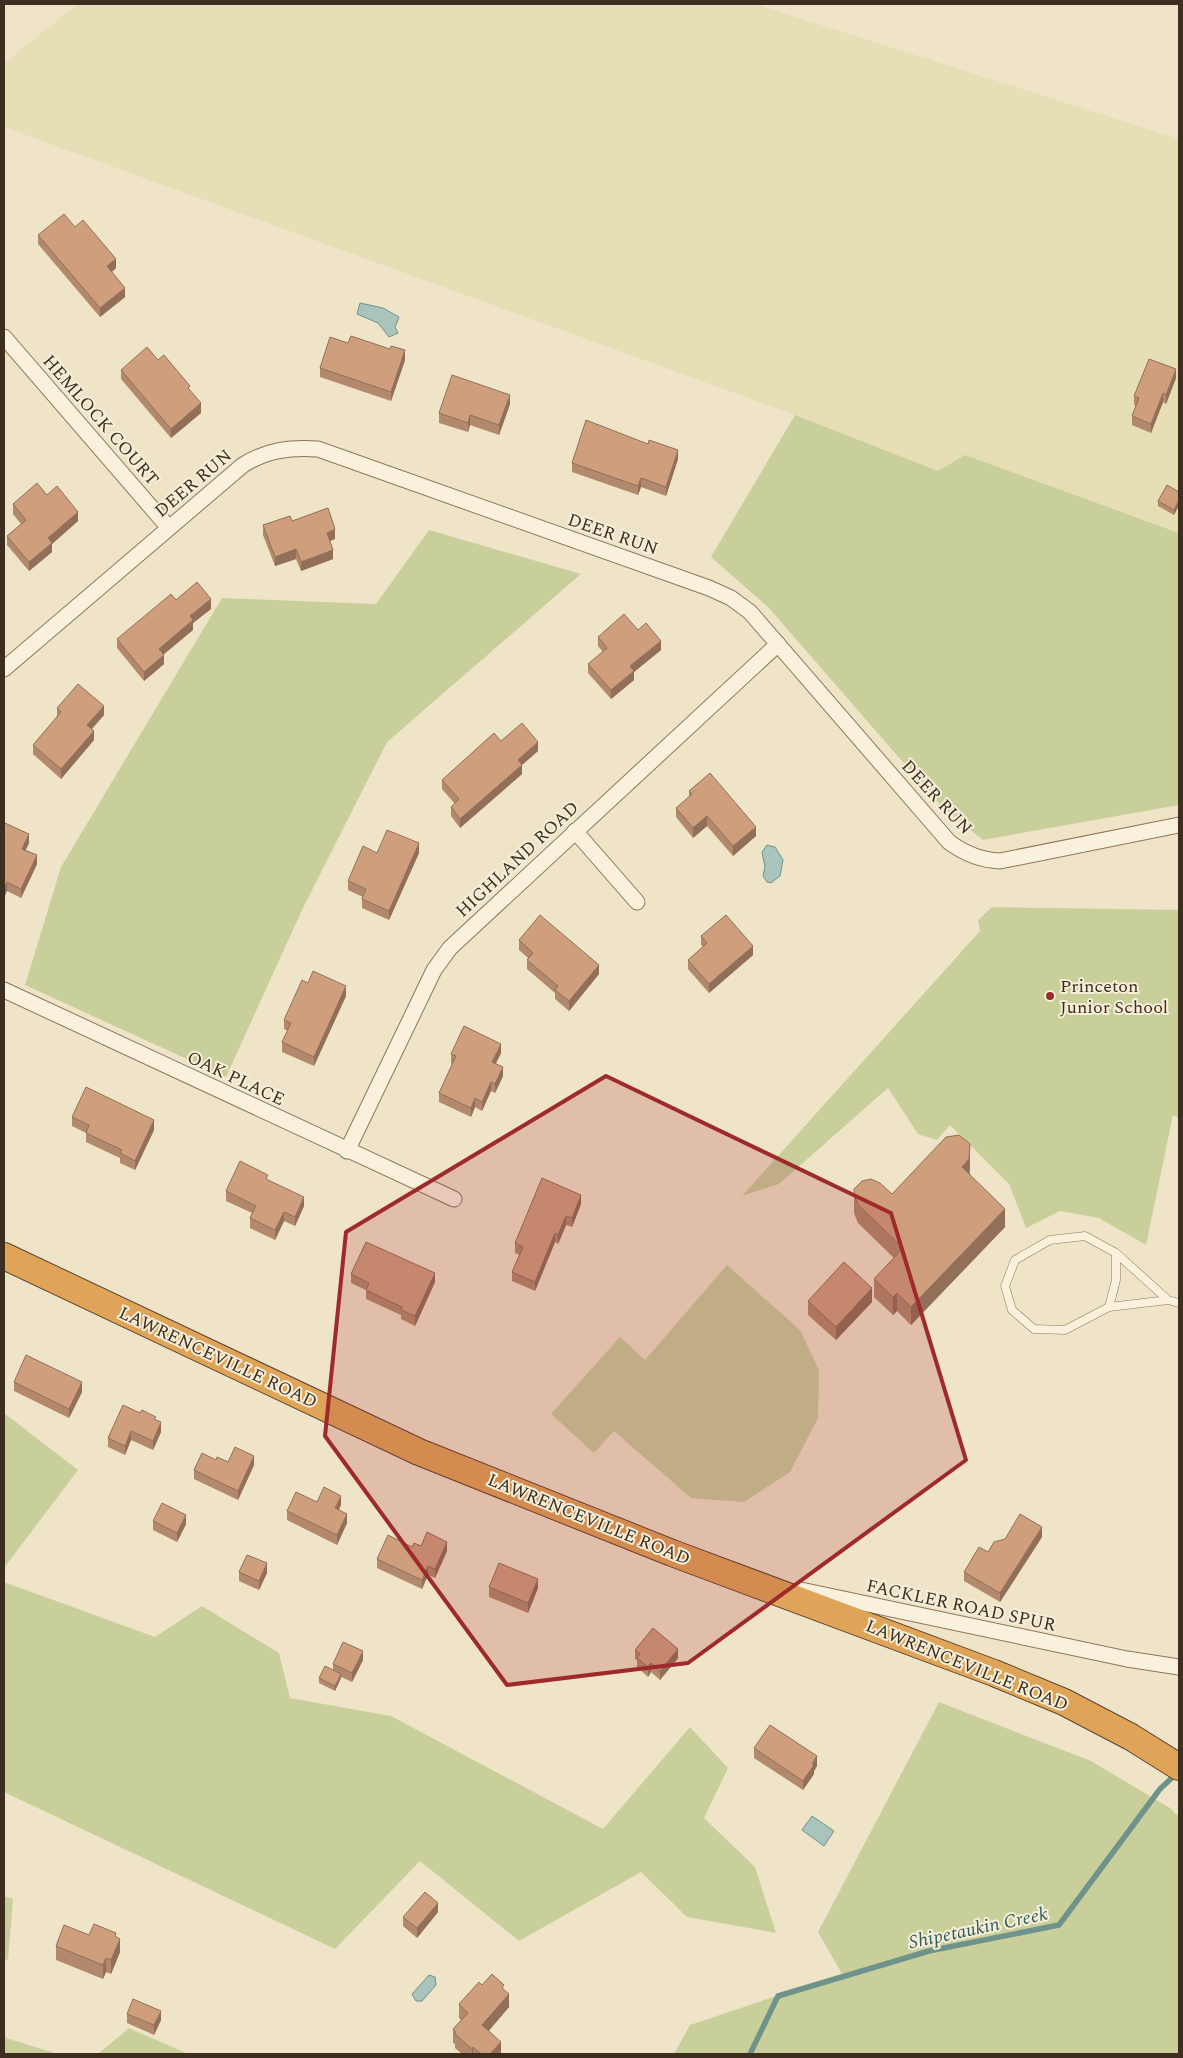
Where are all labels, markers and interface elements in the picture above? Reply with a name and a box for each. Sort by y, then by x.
street label: HEMLOCK COURT [36,349,165,492]
street label: DEER RUN [149,443,238,524]
street label: DEER RUN [564,506,662,563]
street label: DEER RUN [895,754,979,841]
street label: HIGHLAND ROAD [449,795,585,924]
place label: Princeton Junior School [1060,973,1168,1021]
marker: Princeton Junior School [1044,990,1056,1002]
street label: OAK PLACE [182,1044,289,1113]
street label: LAWRENCEVILLE ROAD [114,1299,322,1415]
street label: LAWRENCEVILLE ROAD [483,1466,694,1573]
street label: FACKLER ROAD SPUR [864,1572,1058,1639]
street label: LAWRENCEVILLE ROAD [861,1612,1072,1719]
water label: Shipetaukin Creek [906,1900,1051,1957]

